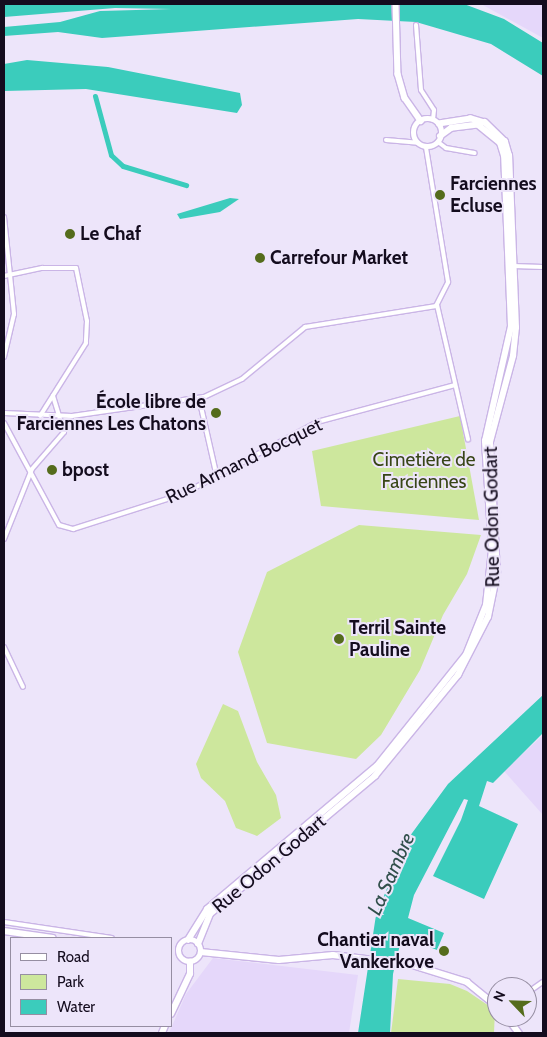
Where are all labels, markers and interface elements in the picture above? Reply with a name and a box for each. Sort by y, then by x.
place label: Farciennes Ecluse [450,173,537,217]
marker: Farciennes Ecluse [434,189,446,201]
place label: Le Chaf [80,223,141,245]
marker: Le Chaf [64,228,76,240]
place label: Carrefour Market [270,247,408,269]
marker: Carrefour Market [254,252,266,264]
place label: École libre de Farciennes Les Chatons [16,391,206,435]
marker: École libre de Farciennes Les Chatons [210,407,222,419]
street label: Rue Armand Bocquet [162,413,326,509]
street label: Rue Odon Godart [479,446,505,588]
park label: Cimetière de Farciennes [373,449,475,493]
place label: bpost [62,459,109,481]
marker: bpost [46,464,58,476]
place label: Terril Sainte Pauline [349,617,446,661]
marker: Terril Sainte Pauline [333,633,345,645]
street label: Rue Odon Godart [208,810,330,918]
water label: La Sambre [362,829,420,919]
place label: Chantier naval Vankerkove [317,929,434,973]
legend [10,937,172,1027]
marker: Chantier naval Vankerkove [438,945,450,957]
text: Road [57,948,90,966]
text: Park [57,973,84,991]
north arrow [487,977,537,1027]
text: N [489,988,509,1004]
text: Water [57,998,95,1016]

